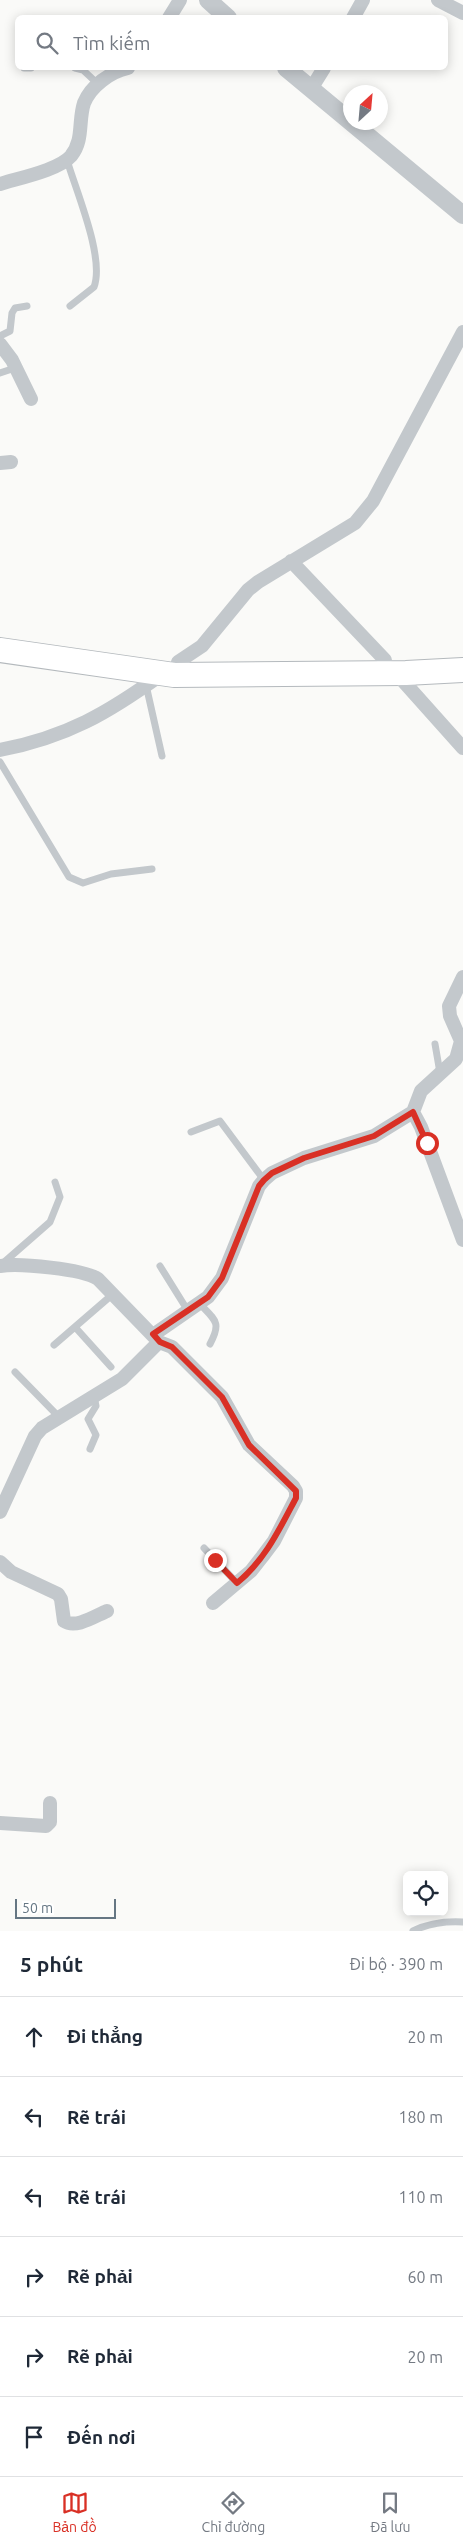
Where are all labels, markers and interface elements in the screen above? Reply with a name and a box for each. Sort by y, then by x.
search box [15,15,448,70]
icon: search [33,29,61,57]
text: Tìm kiếm [73,32,150,54]
north arrow [343,85,388,130]
route start [416,1132,439,1155]
route end [204,1549,227,1572]
map controls [403,1871,448,1916]
button: locate [403,1871,448,1916]
scale bar [15,1896,116,1919]
text: 50 m [22,1900,53,1916]
text: 5 phút [20,1952,83,1976]
text: Đi bộ · 390 m [349,1955,443,1973]
icon: ahead [20,2023,48,2051]
text: Đi thẳng [67,2025,143,2047]
text: 20 m [407,2028,443,2046]
icon: left [20,2103,48,2131]
text: Rẽ trái [67,2106,126,2128]
text: 180 m [398,2108,443,2126]
icon: left [20,2183,48,2211]
text: Rẽ trái [67,2186,126,2208]
text: 110 m [398,2188,443,2206]
icon: right [20,2263,48,2291]
text: Rẽ phải [67,2265,133,2287]
text: 60 m [407,2268,443,2286]
icon: right [20,2343,48,2371]
text: Rẽ phải [67,2345,133,2367]
text: 20 m [407,2348,443,2366]
icon: arrive [20,2423,48,2451]
text: Đến nơi [67,2426,136,2448]
tab: Bản đồ [52,2489,97,2535]
tab: Chỉ đường [202,2489,265,2535]
tab: Đã lưu [370,2489,411,2535]

